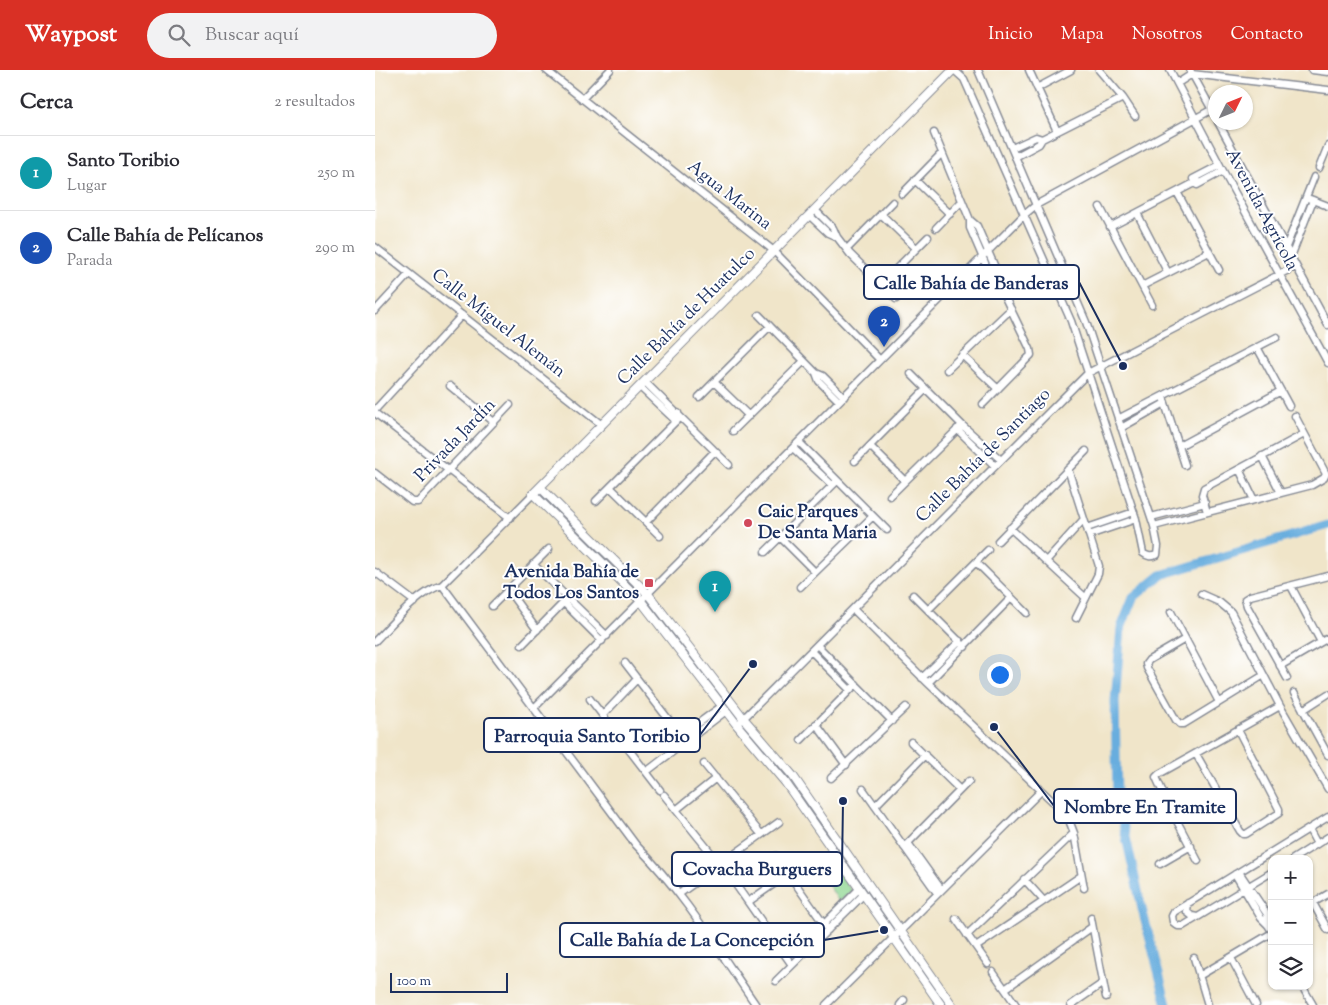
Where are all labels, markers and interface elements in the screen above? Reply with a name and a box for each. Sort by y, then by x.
search box [147,13,497,58]
text: Waypost [25,18,117,52]
icon: search [165,21,193,49]
text: Buscar aquí [205,22,299,49]
text: Inicio [988,22,1033,48]
text: Mapa [1061,22,1104,48]
text: Nosotros [1132,22,1202,48]
text: Contacto [1230,22,1303,48]
north arrow [1208,85,1253,130]
text: Cerca [20,88,73,118]
text: 2 resultados [274,91,355,114]
street label: Avenida Agrícola [1218,144,1304,276]
text: Santo Toribio [67,148,180,175]
street label: Agua Marina [681,155,777,237]
text: 1 [33,162,39,185]
text: 250 m [317,162,355,185]
text: Lugar [67,175,107,198]
text: Calle Bahía de Pelícanos [67,223,263,250]
text: 2 [32,237,40,260]
text: 290 m [315,237,355,260]
street label: Calle Bahía de Huatulco [612,242,762,392]
text: Parada [67,250,113,273]
street label: Calle Miguel Alemán [425,263,571,385]
callout: Calle Bahía de Banderas [864,265,1079,299]
text: Calle Bahía de Banderas [873,271,1069,298]
pin: 2 [868,306,900,347]
street label: Calle Bahía de Santiago [911,382,1058,529]
street label: Privada Jardín [409,393,503,489]
place label: Caic Parques De Santa Maria [758,500,878,547]
marker: Caic Parques De Santa Maria [742,517,754,529]
place label: Avenida Bahía de Todos Los Santos [503,560,640,607]
pin: 1 [699,571,731,612]
marker: Avenida Bahía de Todos Los Santos [643,577,655,589]
your location [987,662,1013,688]
callout: Parroquia Santo Toribio [484,718,700,752]
text: Parroquia Santo Toribio [494,724,690,751]
callout: Nombre En Tramite [1054,789,1236,823]
text: Nombre En Tramite [1064,795,1226,822]
callout: Covacha Burguers [672,852,842,886]
map controls [1268,855,1313,990]
button: + [1268,855,1313,900]
text: Covacha Burguers [682,857,832,884]
button: − [1268,900,1313,945]
callout: Calle Bahía de La Concepción [560,923,824,957]
text: Calle Bahía de La Concepción [570,928,815,955]
button: layers [1268,945,1313,990]
scale bar [390,970,507,993]
text: 100 m [397,972,431,992]

